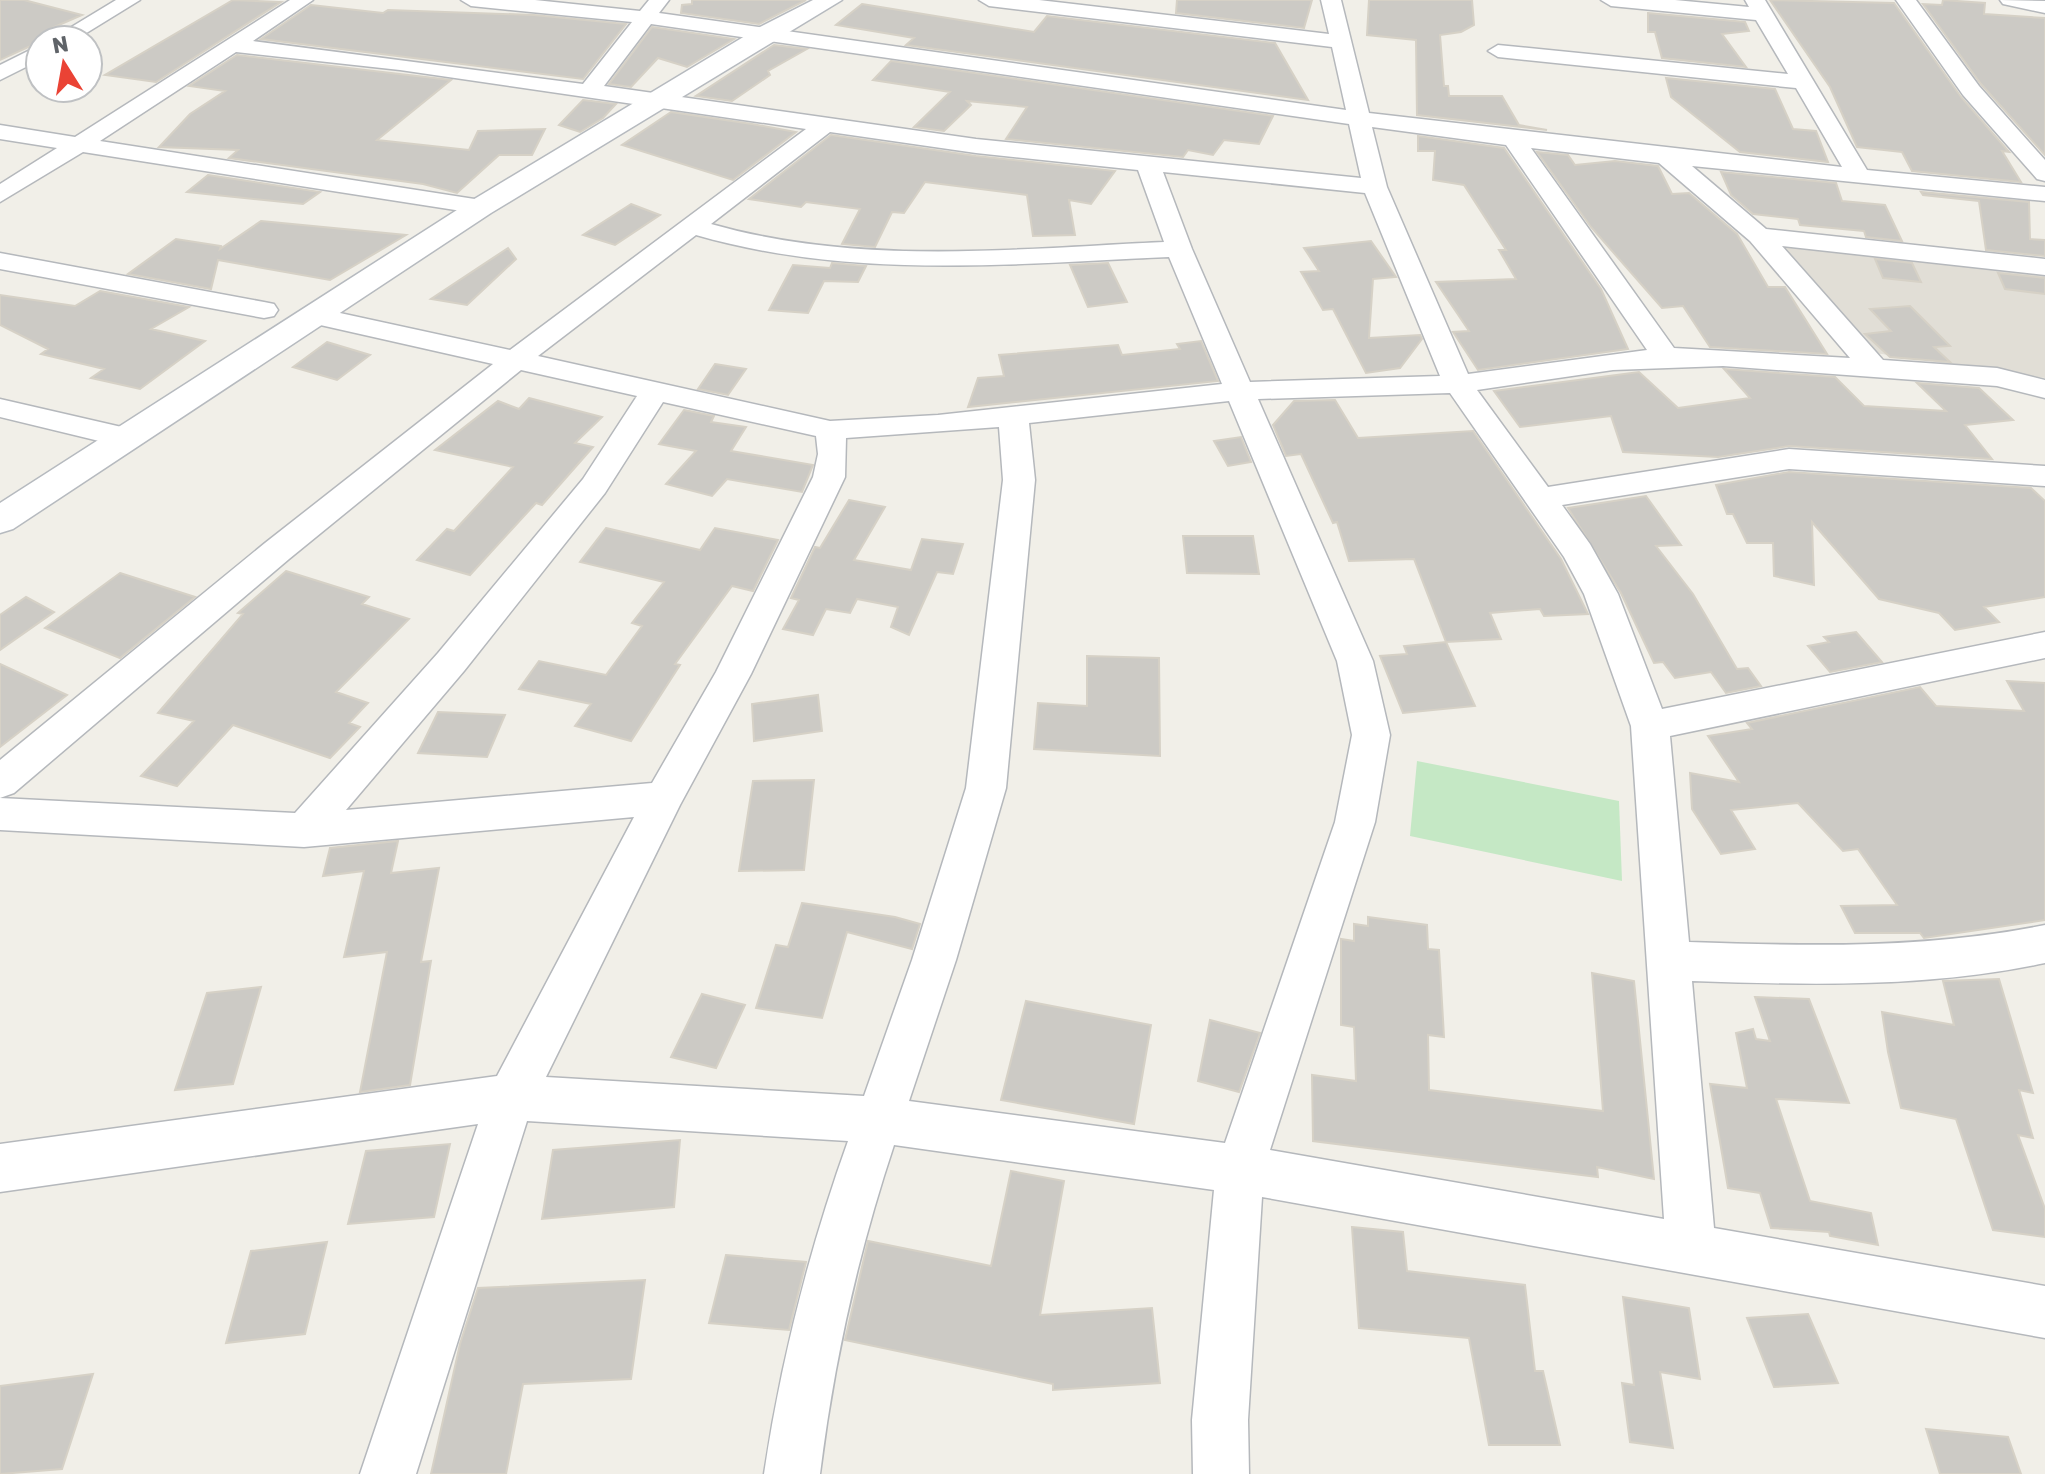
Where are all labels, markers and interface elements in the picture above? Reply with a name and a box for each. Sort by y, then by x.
north arrow [24,24,104,104]
text: N [50,30,71,60]

